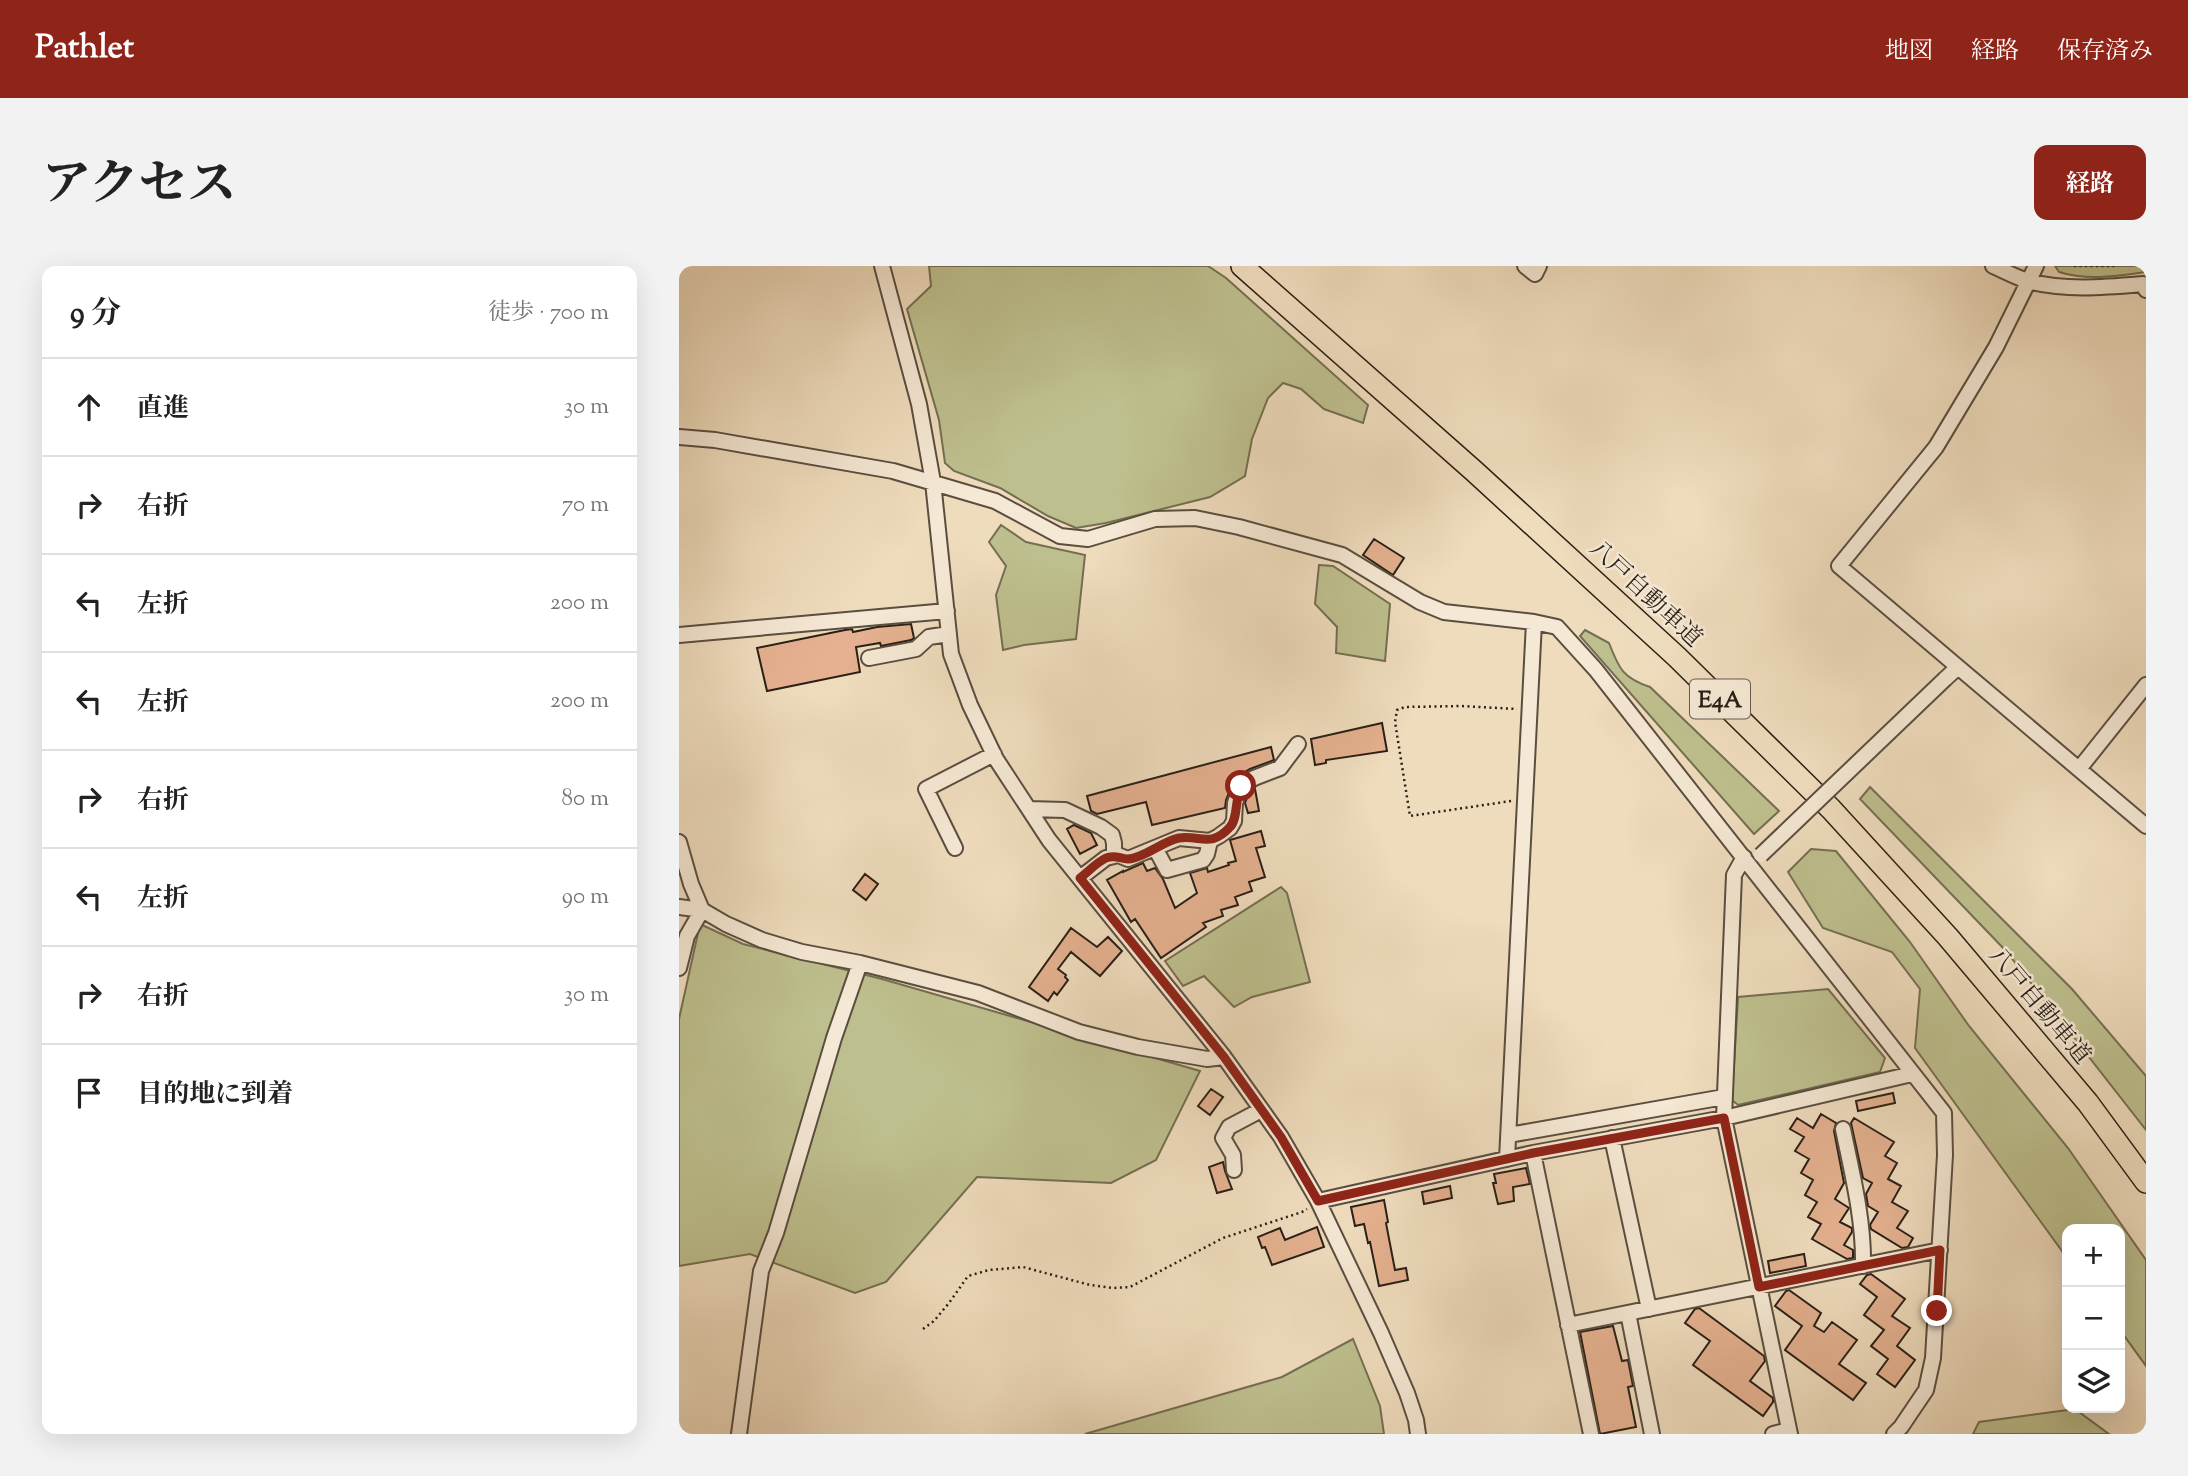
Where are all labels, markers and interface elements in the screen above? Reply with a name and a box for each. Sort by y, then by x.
text: Pathlet [35,25,134,73]
text: 地図 [1885,35,1933,69]
text: 経路 [1971,35,2019,69]
text: 保存済み [2057,35,2153,69]
button: 経路 [2034,145,2146,220]
text: アクセス [42,152,237,222]
text: 9 分 [70,293,121,336]
text: 徒歩 · 700 m [488,297,609,330]
icon: ahead [70,388,108,426]
text: 直進 [137,391,189,428]
text: 30 m [564,391,609,424]
icon: right [70,486,108,524]
text: 右折 [137,489,189,526]
text: 70 m [562,489,609,522]
street label: 八戸自動車道 [1580,533,1709,656]
icon: left [70,584,108,622]
text: 左折 [137,587,189,624]
text: 200 m [550,587,609,620]
road number: E4A [1690,680,1750,718]
icon: left [70,682,108,720]
text: 左折 [137,685,189,722]
text: 200 m [550,685,609,718]
route start [1225,770,1256,801]
icon: right [70,780,108,818]
text: 右折 [137,783,189,820]
text: 80 m [561,783,609,816]
icon: left [70,878,108,916]
text: 左折 [137,881,189,918]
text: 90 m [562,881,609,914]
street label: 八戸自動車道 [1979,940,2098,1072]
icon: right [70,976,108,1014]
text: 右折 [137,979,189,1016]
text: 30 m [564,979,609,1012]
icon: arrive [70,1074,108,1112]
text: 目的地に到着 [137,1077,293,1114]
map controls [2062,1224,2125,1413]
button: + [2062,1224,2125,1287]
button: − [2062,1287,2125,1350]
route end [1921,1295,1952,1326]
button: layers [2062,1350,2125,1413]

